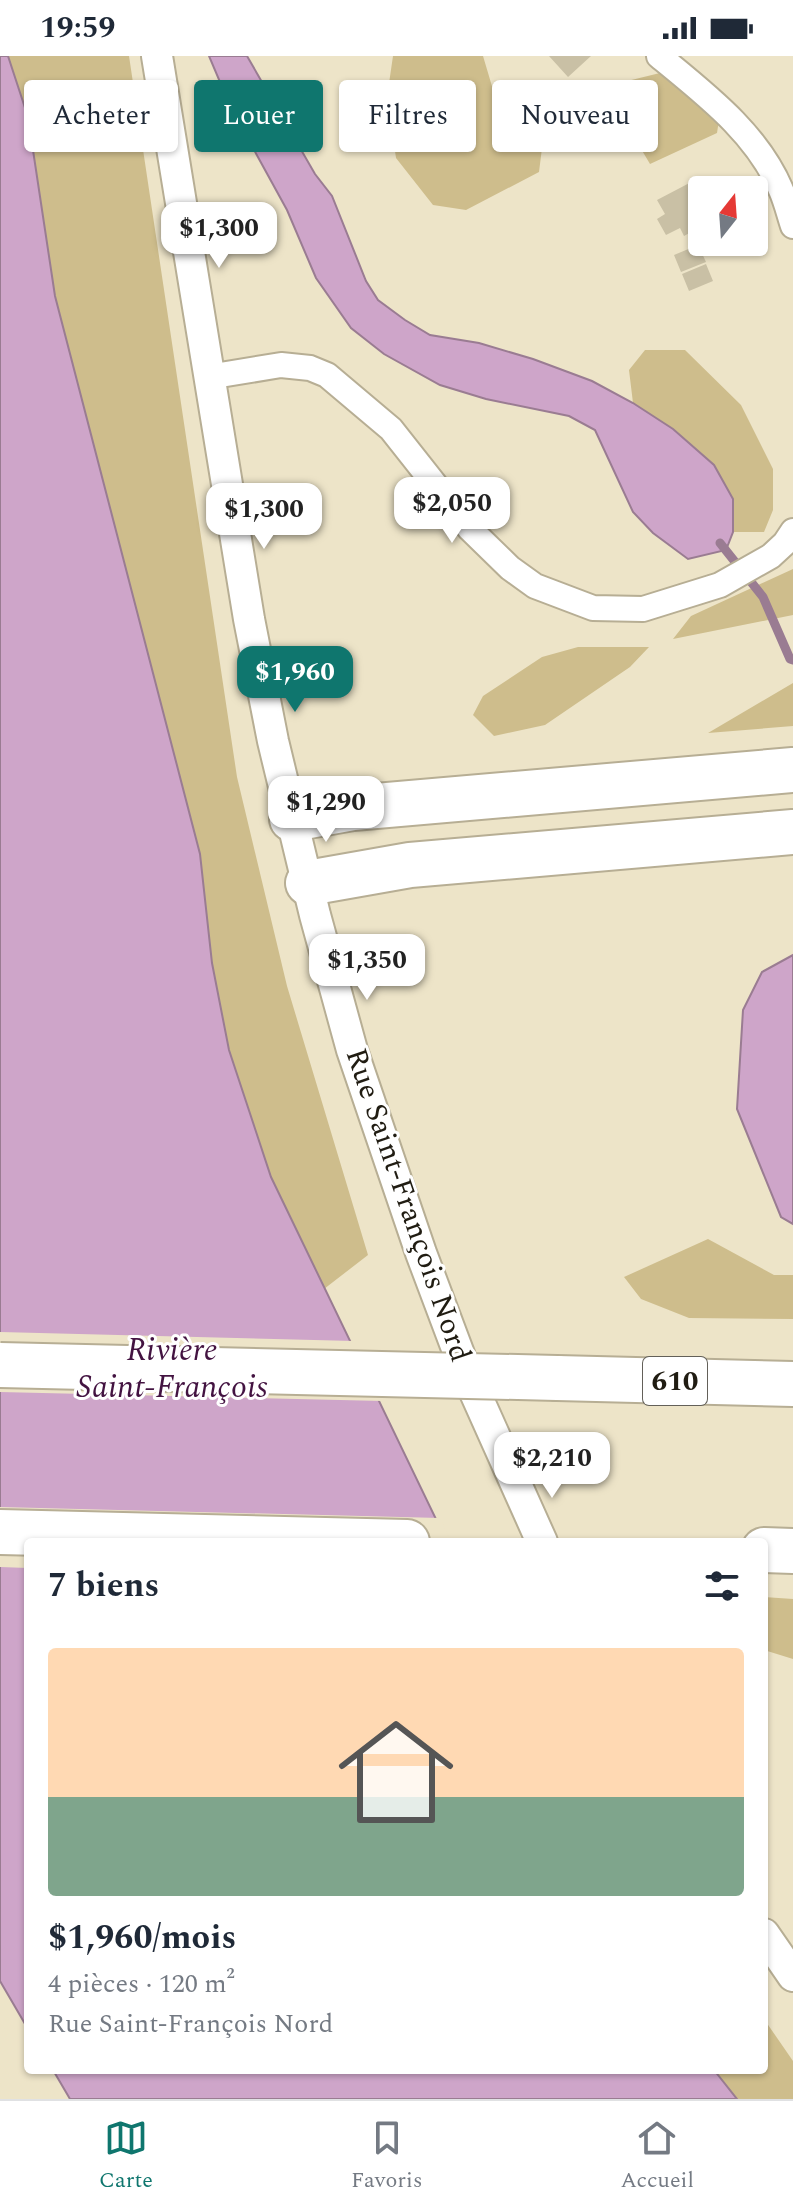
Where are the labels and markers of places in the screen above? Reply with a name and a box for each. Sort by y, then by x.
pin: $1,300 [154,202,284,270]
pin: $2,050 [387,477,517,545]
pin: $1,300 [199,483,329,551]
pin: $1,960 [230,646,360,714]
pin: $1,290 [261,776,391,844]
pin: $1,350 [302,934,432,1002]
pin: $2,210 [487,1432,617,1500]

